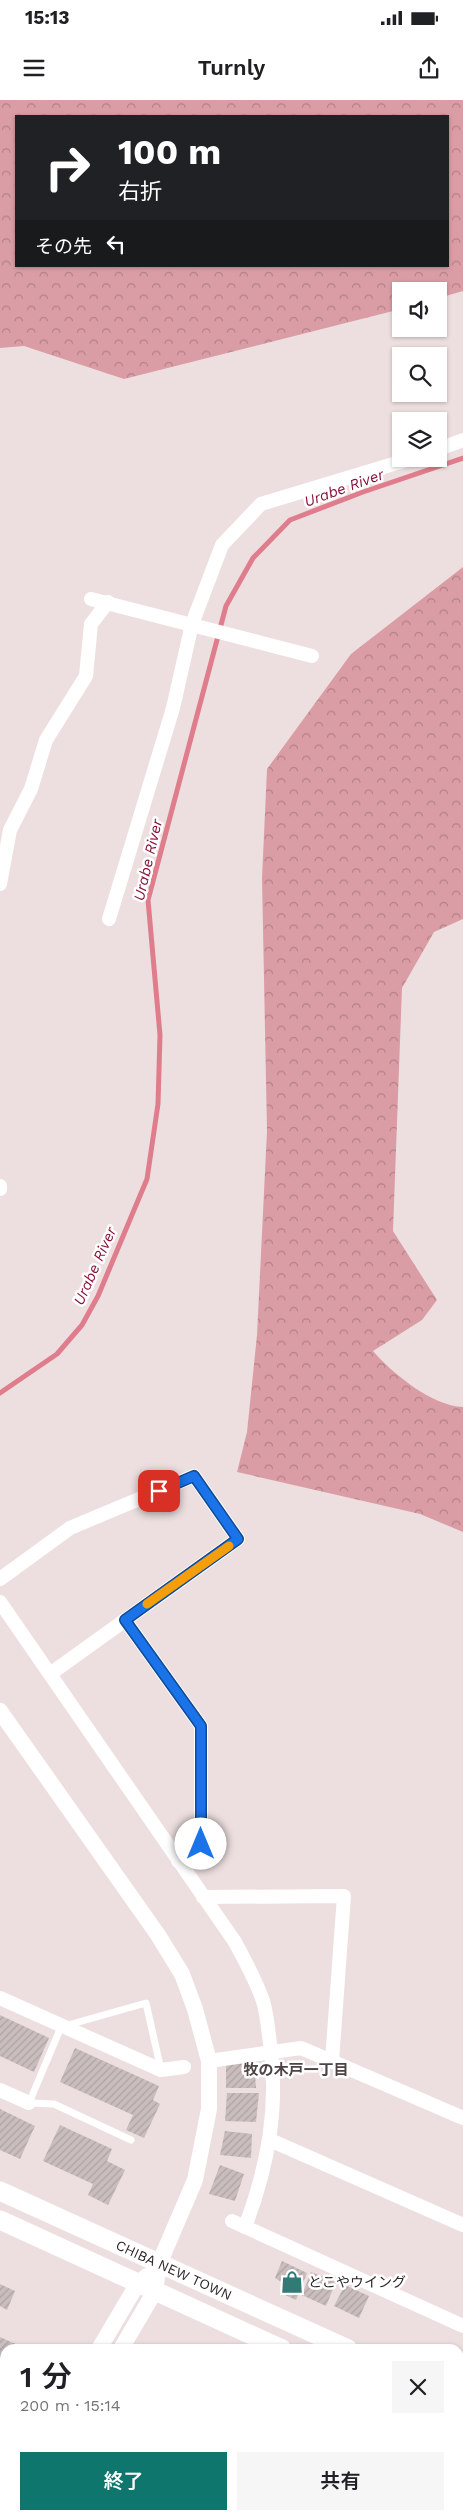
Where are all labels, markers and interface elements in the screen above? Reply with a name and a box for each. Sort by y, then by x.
text: 15:13 [25,6,69,29]
icon: menu [20,54,48,82]
icon: share [415,54,443,82]
text: Turnly [198,55,265,80]
text: 100 m [118,131,221,173]
icon: right [35,135,100,200]
text: 右折 [118,179,162,204]
icon: left [102,230,130,258]
text: その先 [35,235,92,258]
map controls [392,282,447,467]
button: sound [392,282,447,337]
button: search [392,347,447,402]
button: layers [392,412,447,467]
water label: Urabe River [302,465,387,511]
water label: Urabe River [130,816,166,903]
water label: Urabe River [70,1223,121,1308]
pin [138,1470,180,1512]
icon: arrive [145,1477,173,1505]
position arrow [174,1817,226,1869]
district label: 牧の木戸一丁目 [243,2061,349,2079]
street label: CHIBA NEW TOWN [113,2237,234,2303]
shop icon: とこやウイング [279,2269,305,2295]
place label: とこやウイング [308,2274,406,2290]
text: 1 分 [20,2359,72,2394]
button: close [392,2361,444,2413]
text: 200 m · 15:14 [20,2396,120,2415]
button: 終了 [20,2452,227,2510]
button: 共有 [237,2452,444,2510]

